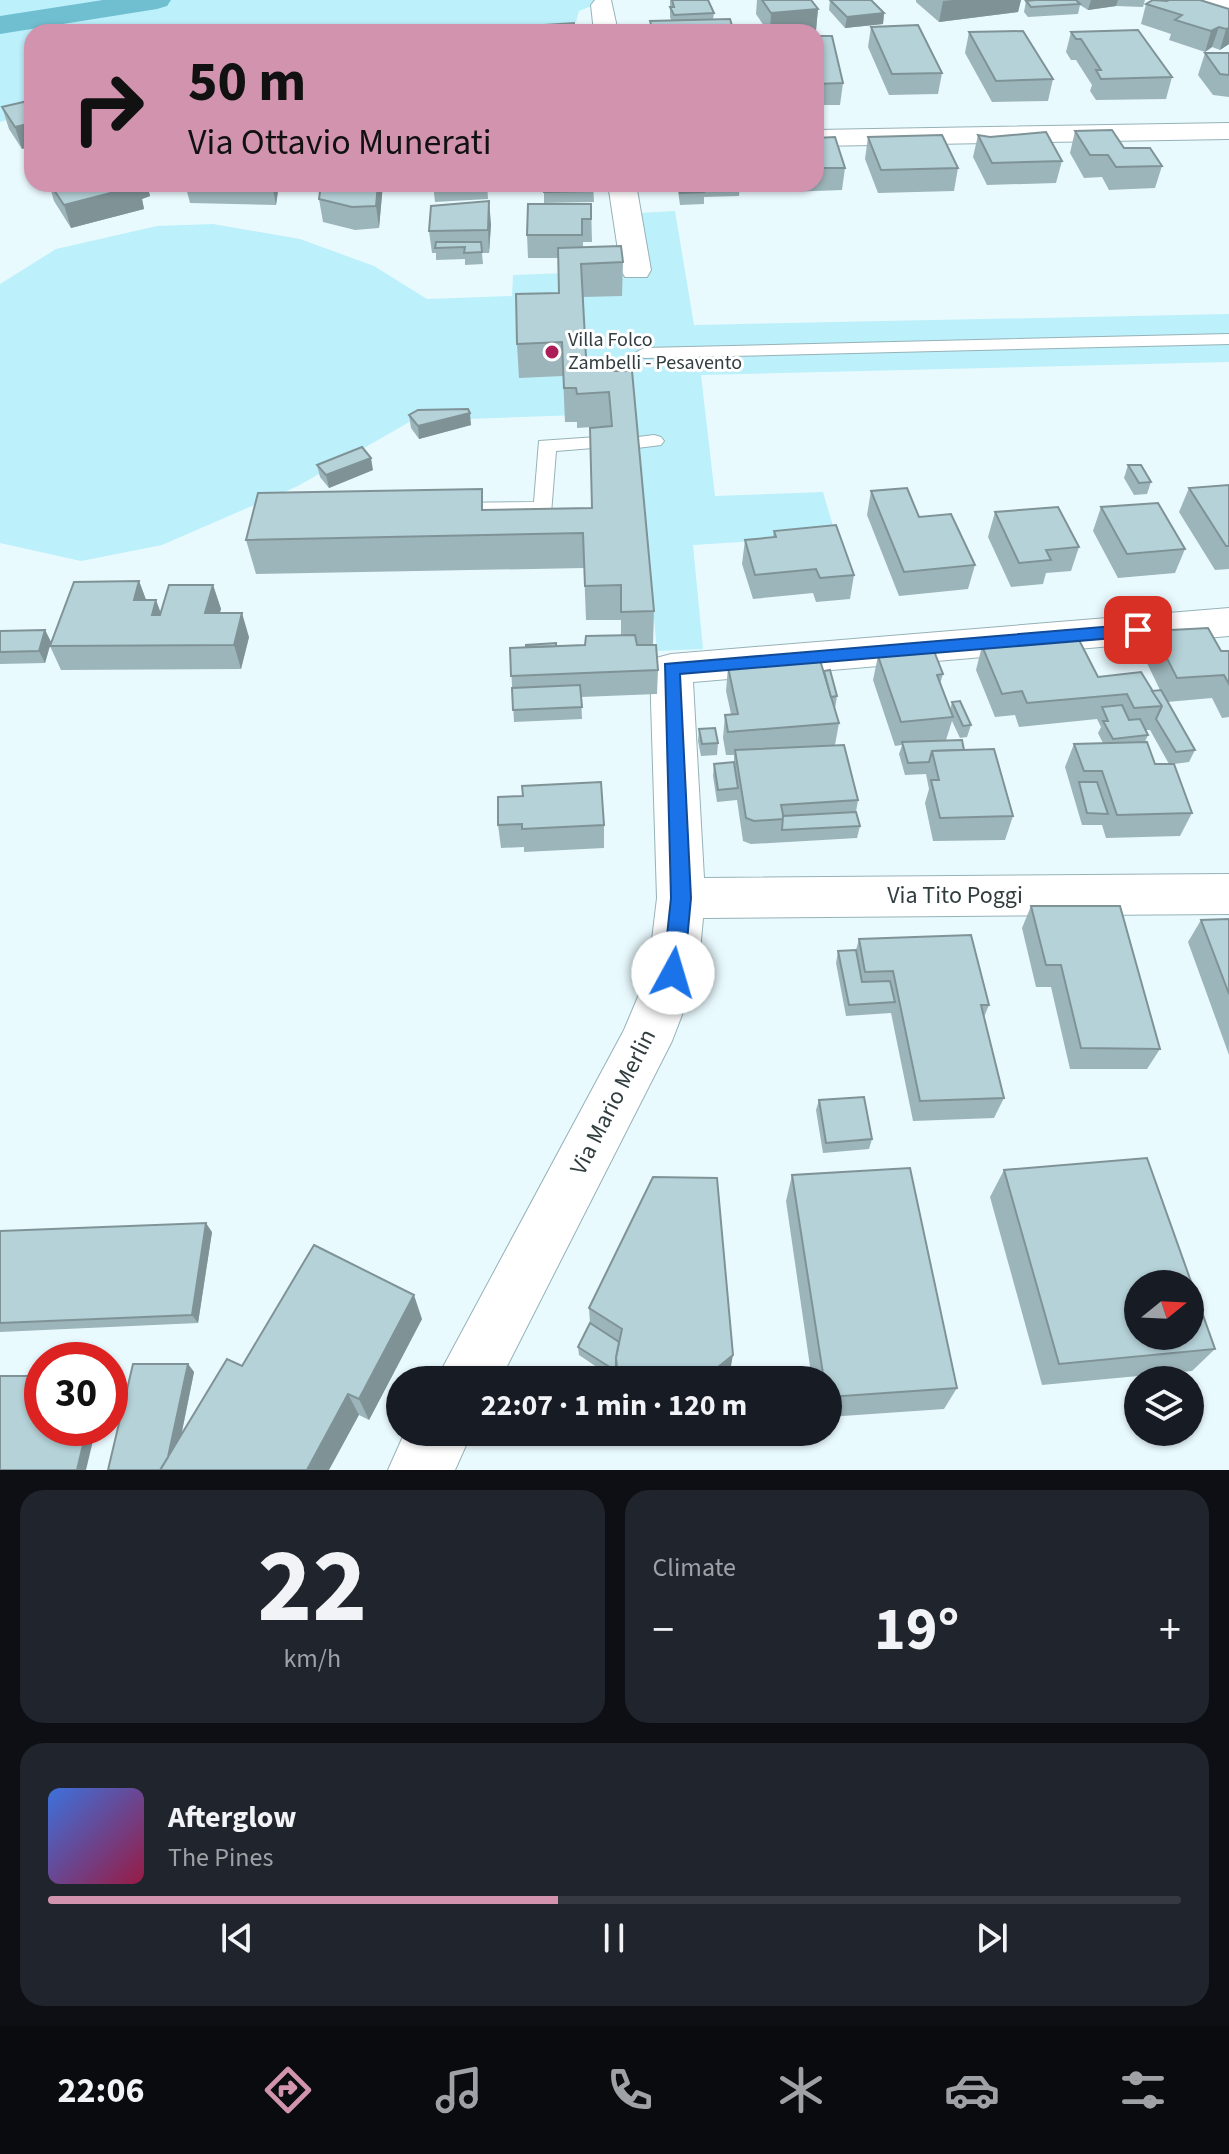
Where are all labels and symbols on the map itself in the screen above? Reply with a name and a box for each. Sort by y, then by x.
place label: Villa Folco Zambelli - Pesavento [568,326,742,377]
marker: Villa Folco Zambelli - Pesavento [543,343,561,361]
pin [1104,596,1172,664]
street label: Via Tito Poggi [887,878,1023,913]
position arrow [631,931,715,1015]
street label: Via Mario Merlin [561,1023,665,1181]
north arrow [1124,1270,1204,1350]
speed limit sign: 30 [24,1342,128,1446]

